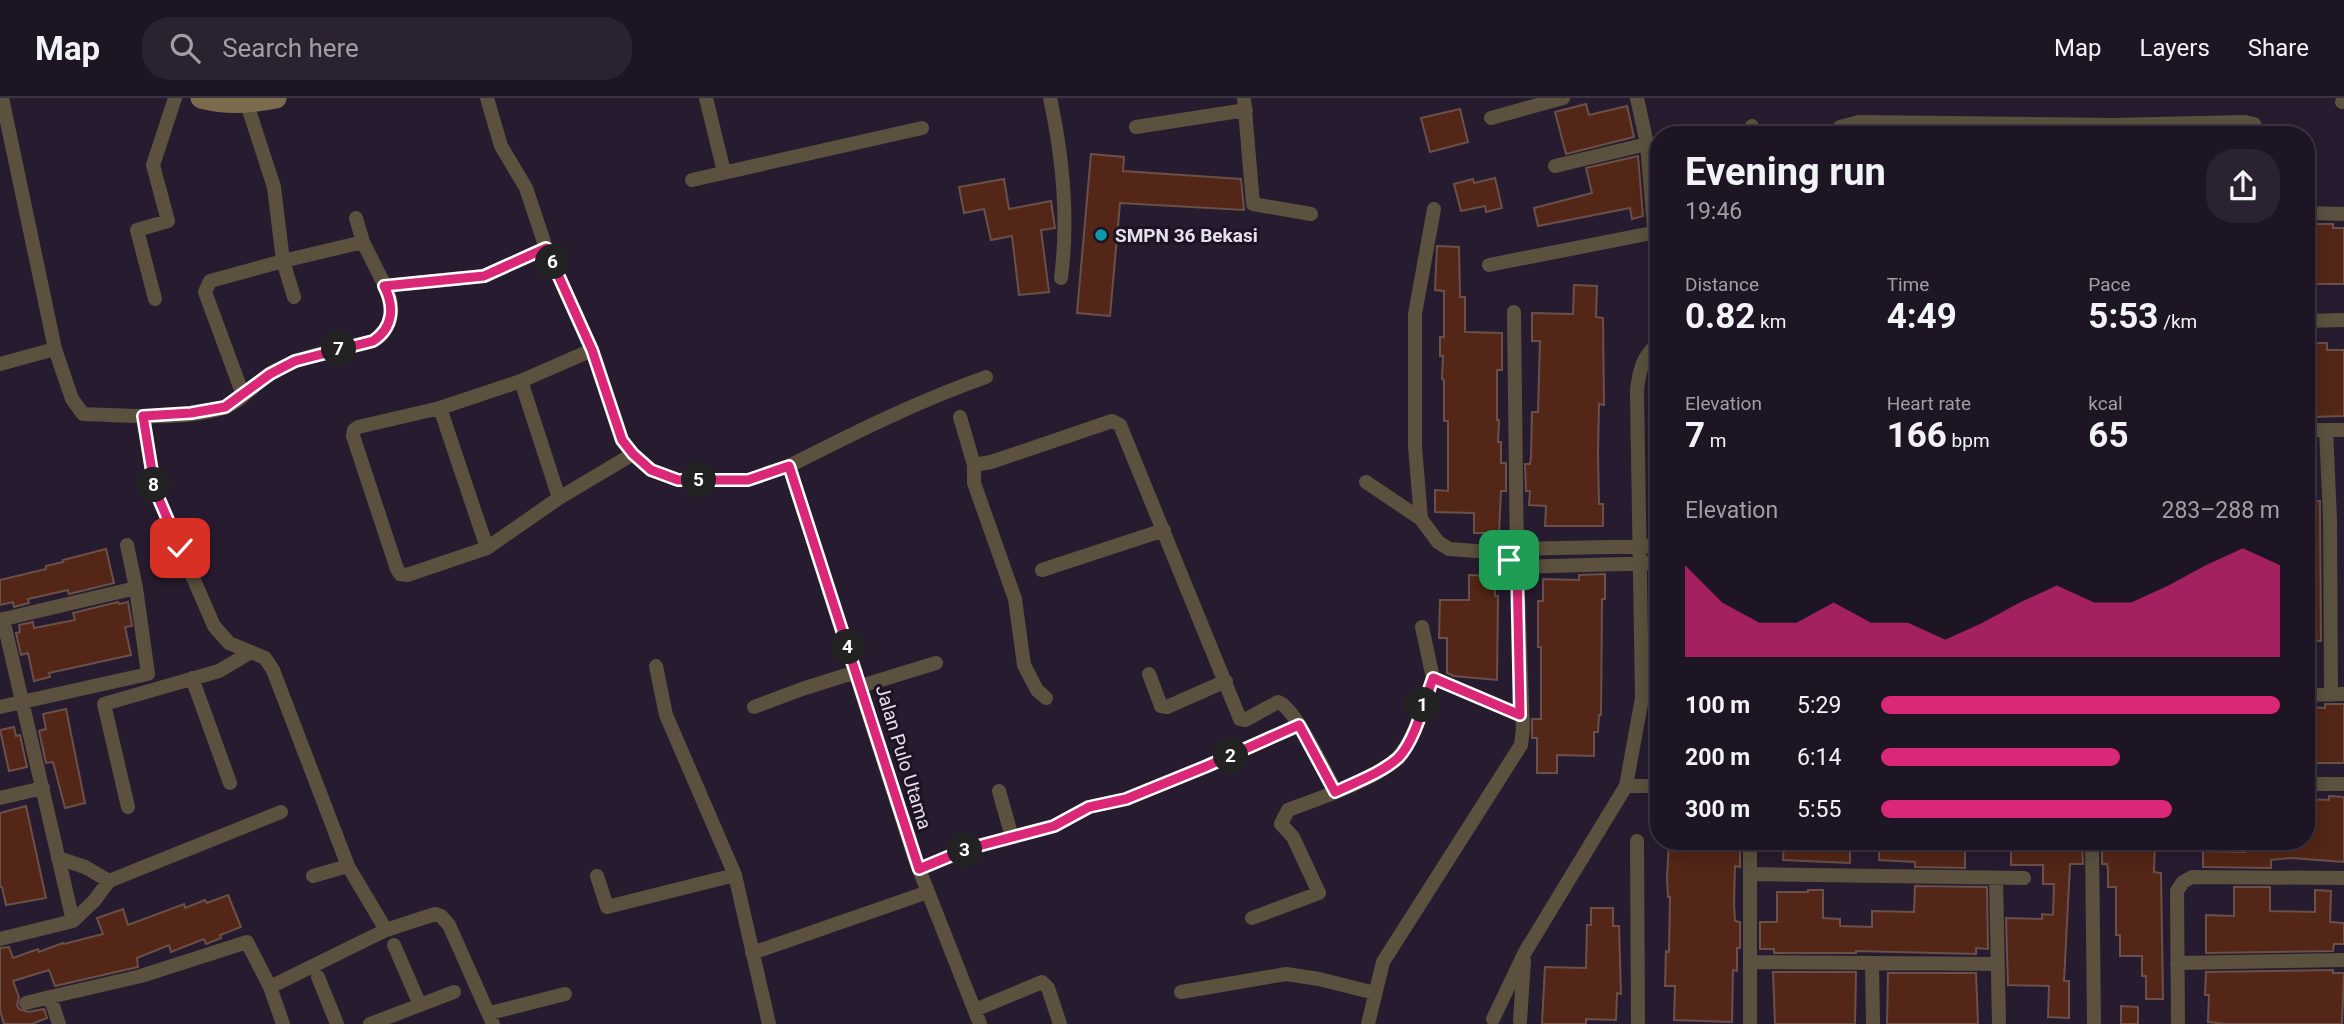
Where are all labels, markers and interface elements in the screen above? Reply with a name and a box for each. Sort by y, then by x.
search box [142,17,632,80]
text: Map [35,29,100,68]
icon: search [166,29,204,67]
text: Search here [222,33,359,63]
text: Map [2054,34,2102,62]
text: Layers [2140,34,2210,62]
text: Share [2248,34,2309,62]
button: share [2206,149,2280,223]
text: Evening run [1685,150,1886,194]
text: 19:46 [1685,198,1742,225]
place label: SMPN 36 Bekasi [1115,224,1258,247]
marker: SMPN 36 Bekasi [1093,227,1109,243]
pin: 6 [536,244,570,280]
text: 6 [547,250,558,273]
text: Distance [1685,273,1759,296]
text: Time [1887,273,1929,296]
text: Pace [2088,273,2131,296]
text: 0.82 [1685,296,1755,337]
text: 4:49 [1887,296,1957,337]
text: 5:53 [2088,296,2158,337]
text: km [1755,310,1786,333]
text: /km [2158,310,2197,333]
pin: 7 [322,331,356,366]
text: 7 [333,337,344,360]
text: Elevation [1685,392,1762,415]
text: Heart rate [1887,392,1971,415]
text: kcal [2088,392,2123,415]
text: 7 [1685,415,1705,456]
text: 166 [1887,415,1947,456]
text: 65 [2088,415,2129,456]
text: m [1705,429,1726,452]
text: bpm [1947,429,1990,452]
pin: 5 [682,462,716,498]
pin: 8 [136,468,172,502]
text: 5 [693,468,704,491]
text: 8 [148,473,159,496]
text: Elevation [1685,497,1778,524]
text: 283–288 m [2161,497,2280,524]
pin [150,518,210,578]
icon: check [161,529,199,567]
pin [1479,530,1539,590]
icon: arrive [1490,541,1528,579]
pin: 4 [830,630,866,664]
text: 4 [842,635,853,658]
street label: Jalan Pulo Utama [871,682,936,832]
pin: 1 [1406,688,1440,722]
text: 100 m [1685,692,1750,719]
text: 5:29 [1797,692,1841,719]
text: 1 [1417,693,1428,716]
pin: 2 [1214,738,1248,774]
text: 2 [1225,744,1236,767]
text: 200 m [1685,744,1750,771]
text: 6:14 [1797,744,1841,771]
text: 300 m [1685,796,1750,823]
text: 5:55 [1797,796,1841,823]
pin: 3 [948,832,982,868]
text: 3 [959,838,970,861]

